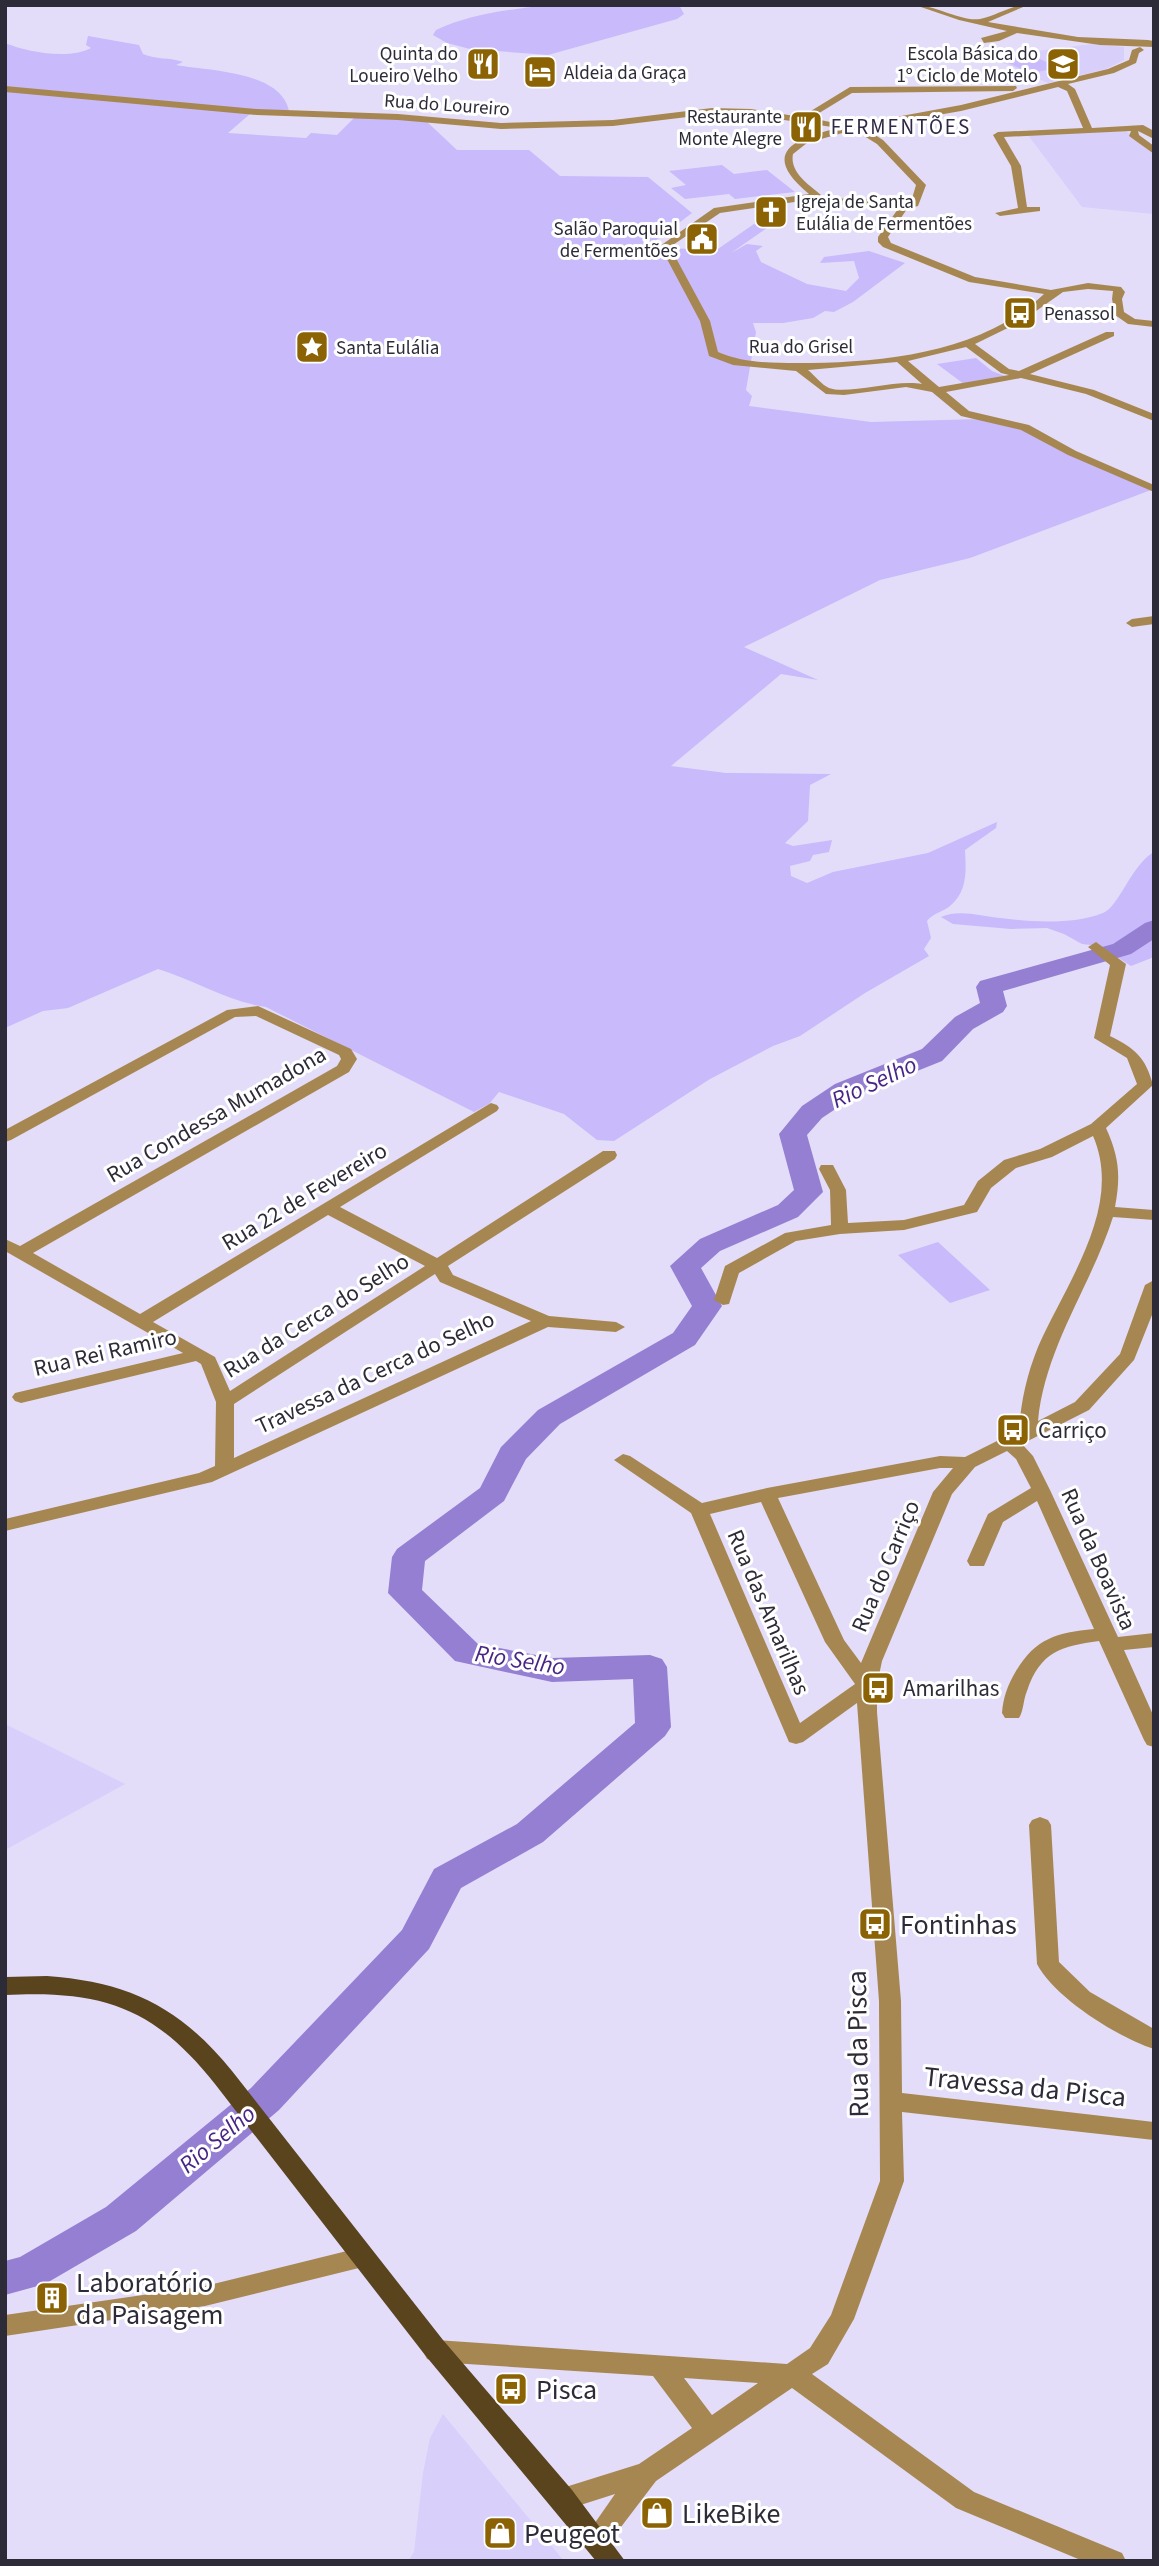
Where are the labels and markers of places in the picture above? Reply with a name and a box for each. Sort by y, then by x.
place label: Quinta do Loueiro Velho [349,41,458,90]
place label: Escola Básica do 1º Ciclo de Motelo [896,41,1038,90]
restaurant icon: Quinta do Loueiro Velho [464,45,502,83]
school or university icon: Escola Básica do 1º Ciclo de Motelo [1044,45,1082,83]
hotel icon: Aldeia da Graça [521,53,559,91]
place label: Aldeia da Graça [564,60,687,87]
place label: Restaurante Monte Alegre [678,104,782,153]
restaurant icon: Restaurante Monte Alegre [787,108,825,146]
place label: Igreja de Santa Eulália de Fermentões [796,189,972,238]
church icon: Igreja de Santa Eulália de Fermentões [752,193,790,231]
place label: Salão Paroquial de Fermentões [554,216,678,265]
public building icon: Salão Paroquial de Fermentões [683,220,721,258]
bus stop icon: Penassol [1001,294,1039,332]
place label: Penassol [1044,301,1115,328]
place icon: Santa Eulália [293,328,331,366]
place label: Santa Eulália [336,335,439,362]
bus stop icon: Carriço [994,1411,1032,1449]
place label: Carriço [1038,1414,1107,1447]
bus stop icon: Amarilhas [859,1669,897,1707]
place label: Amarilhas [903,1672,999,1705]
bus stop icon: Fontinhas [856,1905,894,1943]
place label: Fontinhas [900,1905,1017,1945]
place label: Laboratório da Paisagem [76,2263,224,2335]
building icon: Laboratório da Paisagem [33,2279,71,2317]
bus stop icon: Pisca [492,2370,530,2408]
place label: Pisca [536,2370,597,2410]
shop icon: LikeBike [638,2494,676,2532]
place label: LikeBike [682,2494,780,2534]
shop icon: Peugeot [481,2514,519,2552]
place label: Peugeot [524,2514,621,2554]

